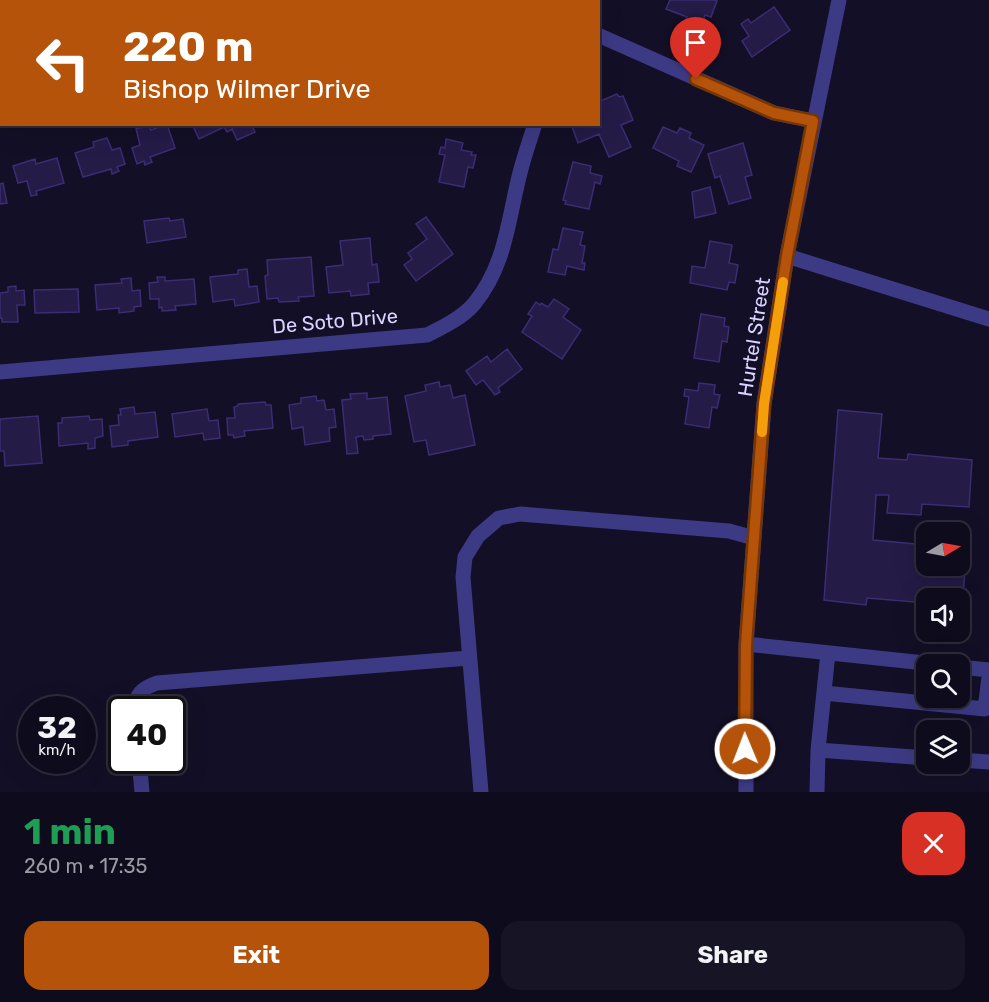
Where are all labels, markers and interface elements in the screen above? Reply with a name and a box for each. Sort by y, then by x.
pin [670,17,721,79]
text: 220 m [123,22,254,72]
icon: left [24,24,102,102]
icon: arrive [679,26,712,59]
text: Bishop Wilmer Drive [123,73,371,105]
street label: Hurtel Street [733,275,775,398]
street label: De Soto Drive [271,304,399,338]
north arrow [916,522,970,576]
map controls [916,522,970,774]
button: sound [916,588,970,642]
button: search [916,654,970,708]
speed limit sign: 40 [108,696,186,774]
text: 32 [37,710,77,746]
position arrow [713,717,777,781]
button: layers [916,720,970,774]
text: km/h [38,741,76,759]
text: 1 min [24,810,116,853]
button: close [902,812,965,875]
text: 260 m · 17:35 [24,854,147,878]
button: Exit [24,921,489,990]
button: Share [501,921,965,990]

